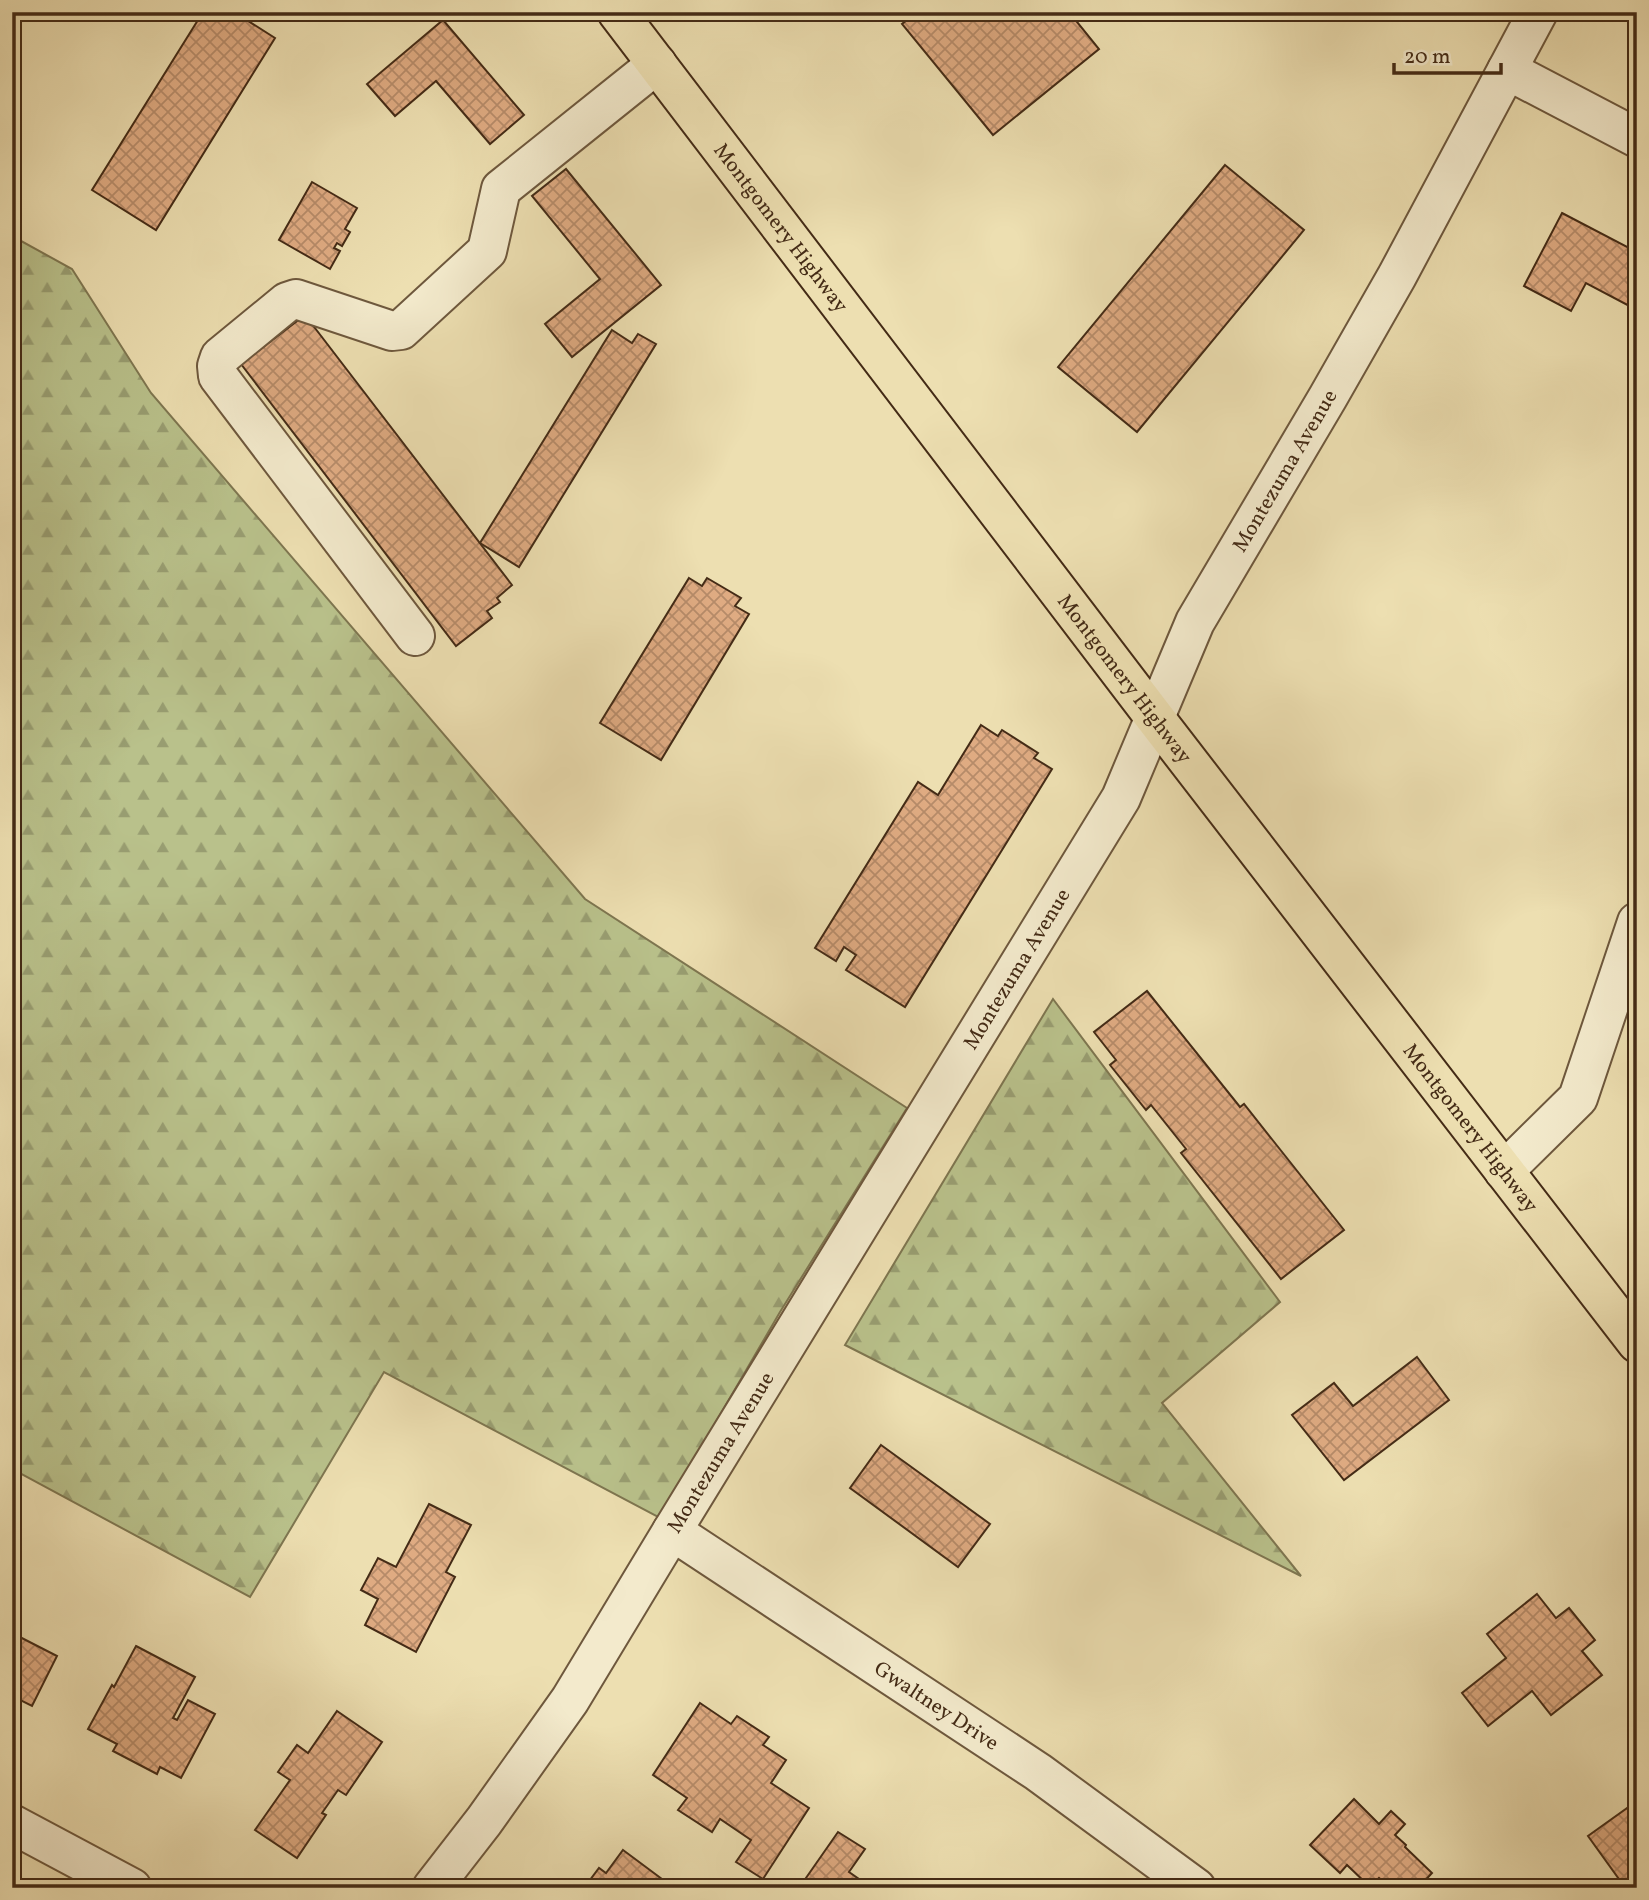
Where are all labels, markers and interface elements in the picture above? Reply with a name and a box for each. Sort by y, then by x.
scale bar [1394,32,1500,76]
text: 20 m [1404,43,1450,72]
street label: Montgomery Highway [706,138,855,320]
street label: Montezuma Avenue [1226,385,1345,558]
street label: Montgomery Highway [1050,589,1198,771]
street label: Montezuma Avenue [957,883,1078,1056]
street label: Montgomery Highway [1395,1038,1545,1220]
street label: Montezuma Avenue [661,1367,782,1539]
street label: Gwaltney Drive [868,1655,1004,1758]

